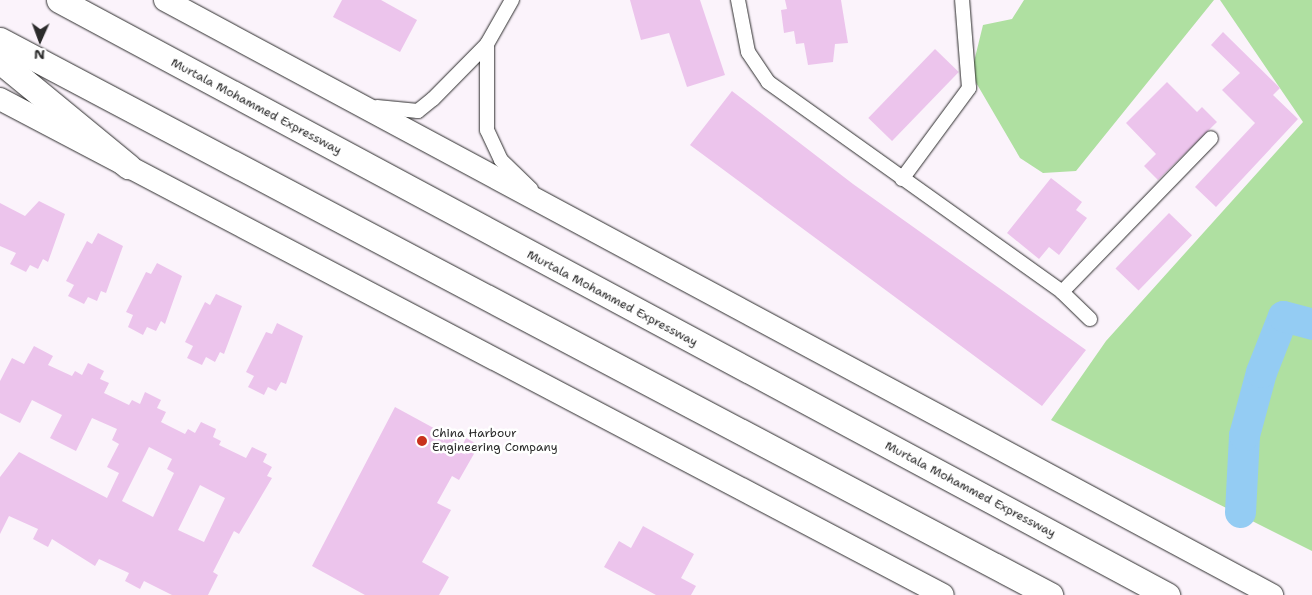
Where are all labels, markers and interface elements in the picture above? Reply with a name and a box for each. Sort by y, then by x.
north arrow [15,15,65,65]
text: N [34,46,45,64]
street label: Murtala Mohammed Expressway [168,56,344,158]
street label: Murtala Mohammed Expressway [524,248,700,350]
place label: China Harbour Engineering Company [432,427,558,455]
marker: China Harbour Engineering Company [416,435,428,447]
street label: Murtala Mohammed Expressway [882,439,1058,541]

